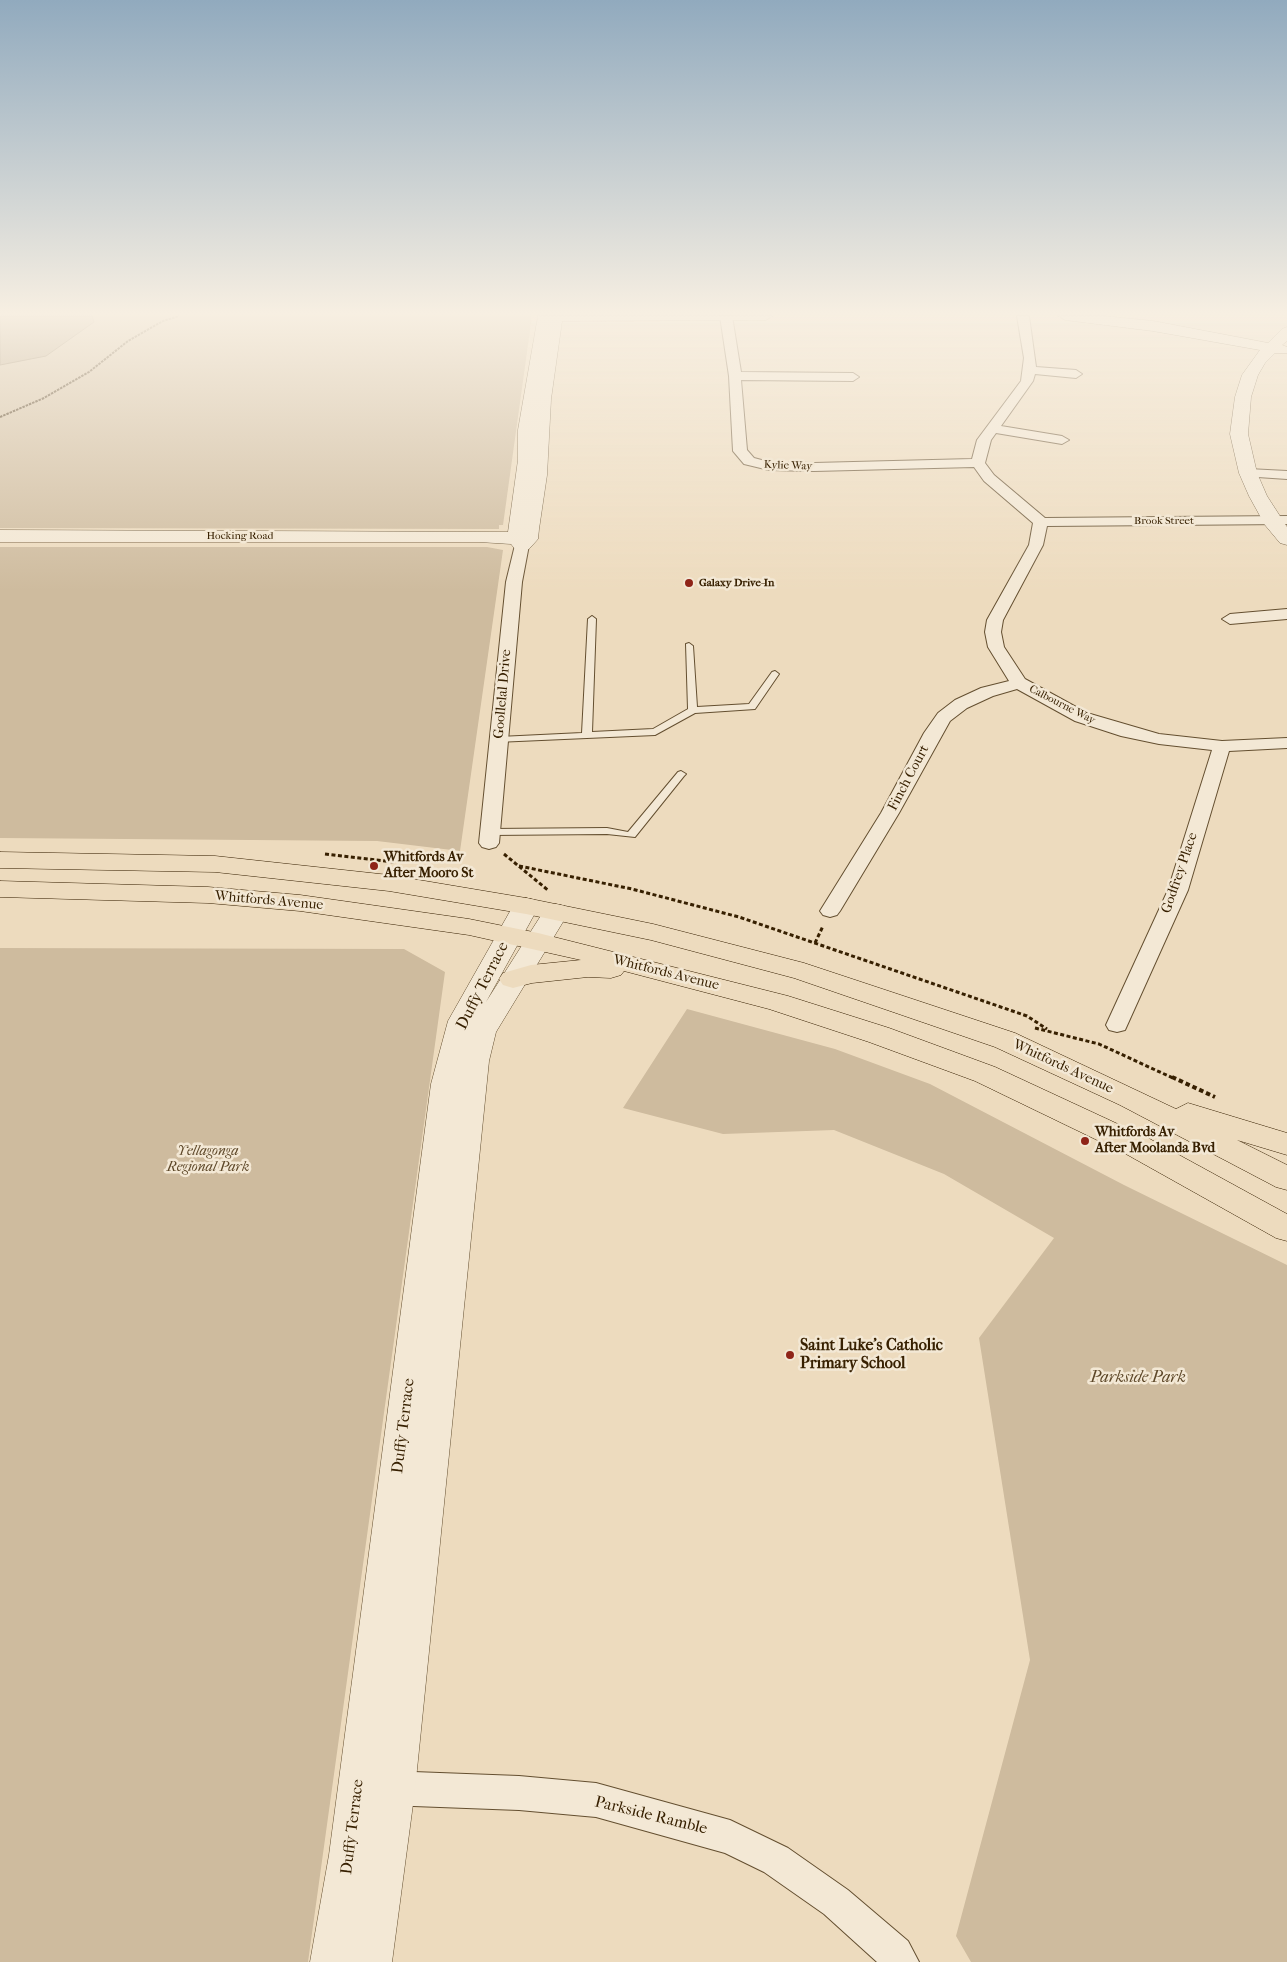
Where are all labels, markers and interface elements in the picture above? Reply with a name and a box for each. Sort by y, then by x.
street label: Kylie Way [764,459,812,473]
street label: Brook Street [1134,514,1194,528]
street label: Hocking Road [207,529,273,543]
place label: Galaxy Drive-In [699,576,774,590]
marker: Galaxy Drive-In [683,577,695,589]
street label: Goollelal Drive [491,648,515,740]
street label: Calbourne Way [1027,683,1097,727]
street label: Finch Court [885,742,933,814]
street label: Godfrey Place [1158,830,1202,916]
place label: Whitfords Av After Mooro St [384,850,474,882]
marker: Whitfords Av After Mooro St [368,860,380,872]
street label: Whitfords Avenue [214,888,324,914]
street label: Duffy Terrace [453,939,513,1033]
street label: Whitfords Avenue [611,952,721,994]
street label: Whitfords Avenue [1010,1036,1116,1098]
place label: Whitfords Av After Moolanda Bvd [1095,1125,1215,1158]
marker: Whitfords Av After Moolanda Bvd [1079,1135,1091,1147]
park label: Yellagonga Regional Park [167,1144,249,1176]
place label: Saint Luke's Catholic Primary School [800,1336,943,1374]
marker: Saint Luke's Catholic Primary School [784,1349,796,1361]
park label: Parkside Park [1090,1368,1186,1388]
street label: Duffy Terrace [389,1377,419,1475]
street label: Duffy Terrace [338,1778,368,1876]
street label: Parkside Ramble [593,1793,709,1839]

